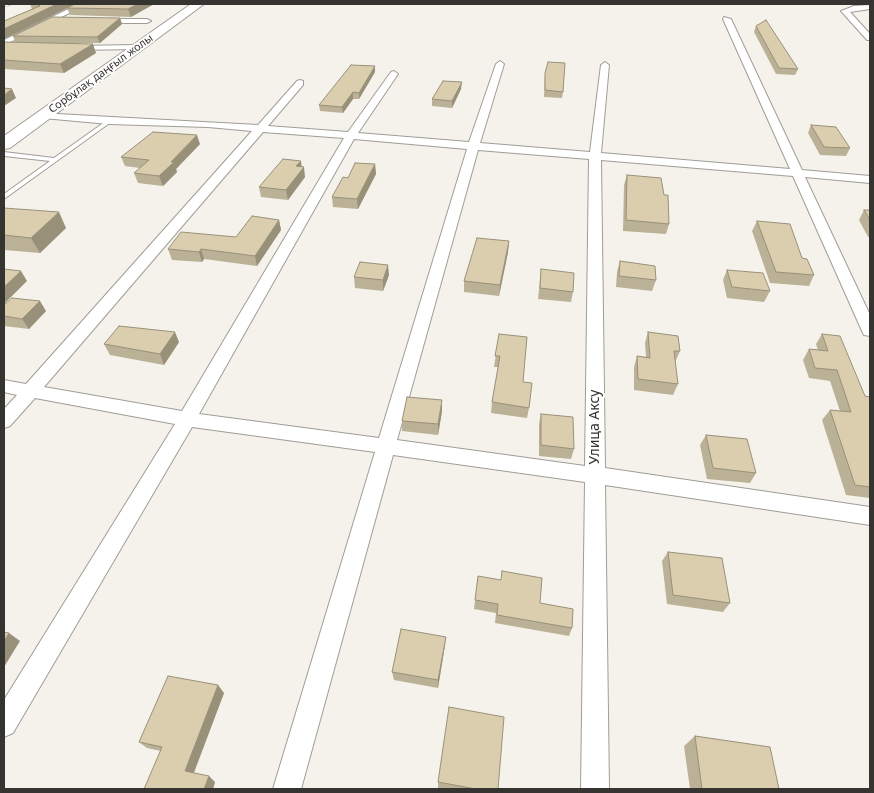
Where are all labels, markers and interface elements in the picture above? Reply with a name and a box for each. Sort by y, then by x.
street label: Сорбұлақ даңғыл жолы [46,32,156,116]
street label: Улица Аксу [587,390,603,464]

